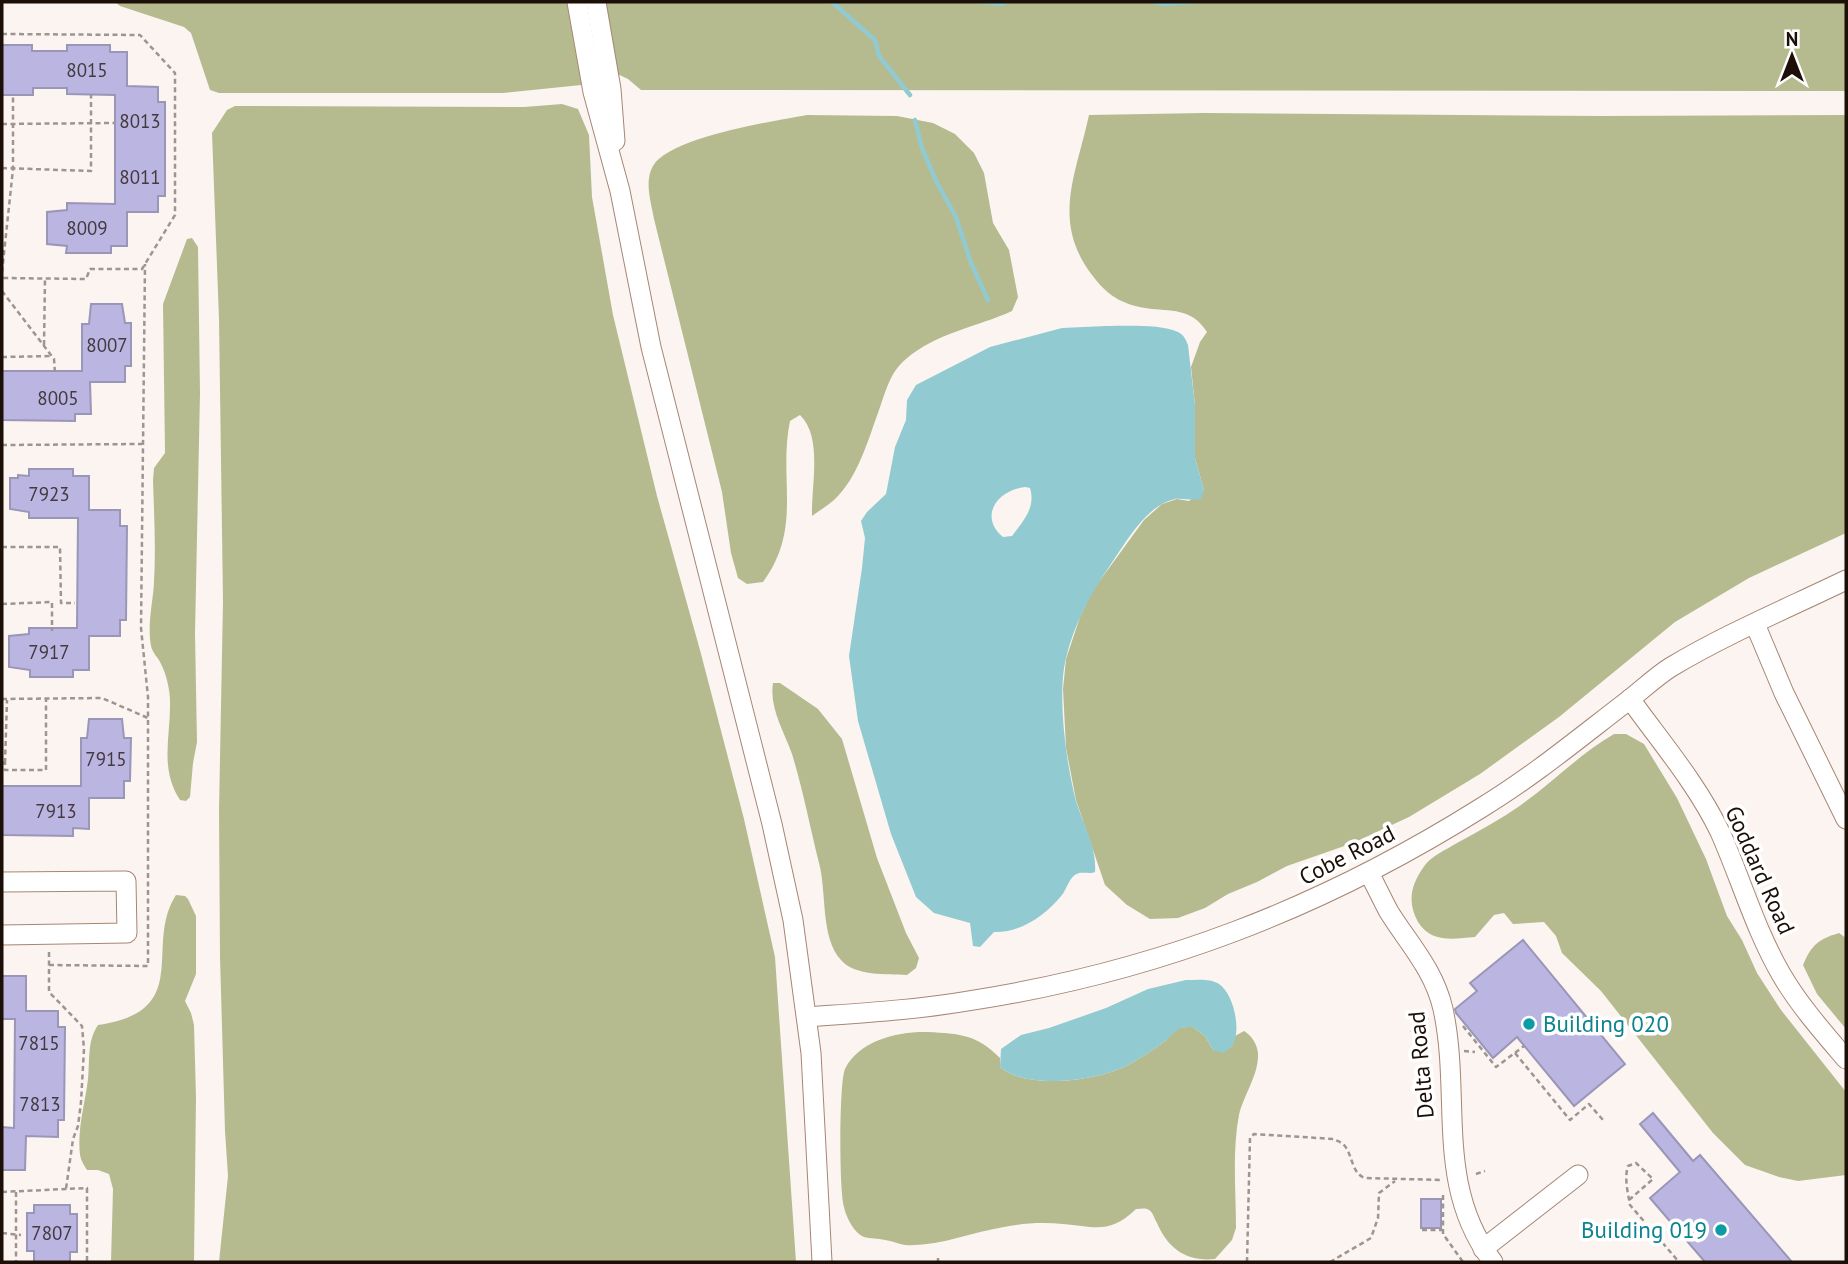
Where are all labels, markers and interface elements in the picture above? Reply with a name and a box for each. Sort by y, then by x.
north arrow [1757,21,1827,91]
text: N [1786,27,1798,51]
house number: 8015 [66,58,108,82]
house number: 8013 [119,109,161,133]
house number: 8011 [119,165,161,189]
house number: 8009 [66,216,108,240]
house number: 8007 [86,333,128,357]
house number: 8005 [37,386,79,410]
house number: 7923 [28,482,70,506]
house number: 7917 [28,640,70,664]
house number: 7915 [85,747,127,771]
house number: 7913 [35,799,77,823]
street label: Goddard Road [1719,801,1802,939]
street label: Cobe Road [1294,818,1400,891]
place label: Building 020 [1543,1009,1669,1038]
street label: Delta Road [1401,1010,1440,1120]
marker: Building 020 [1521,1016,1537,1032]
house number: 7815 [18,1031,60,1055]
house number: 7813 [19,1092,61,1116]
place label: Building 019 [1581,1215,1707,1244]
house number: 7807 [31,1221,73,1245]
marker: Building 019 [1713,1222,1729,1238]

